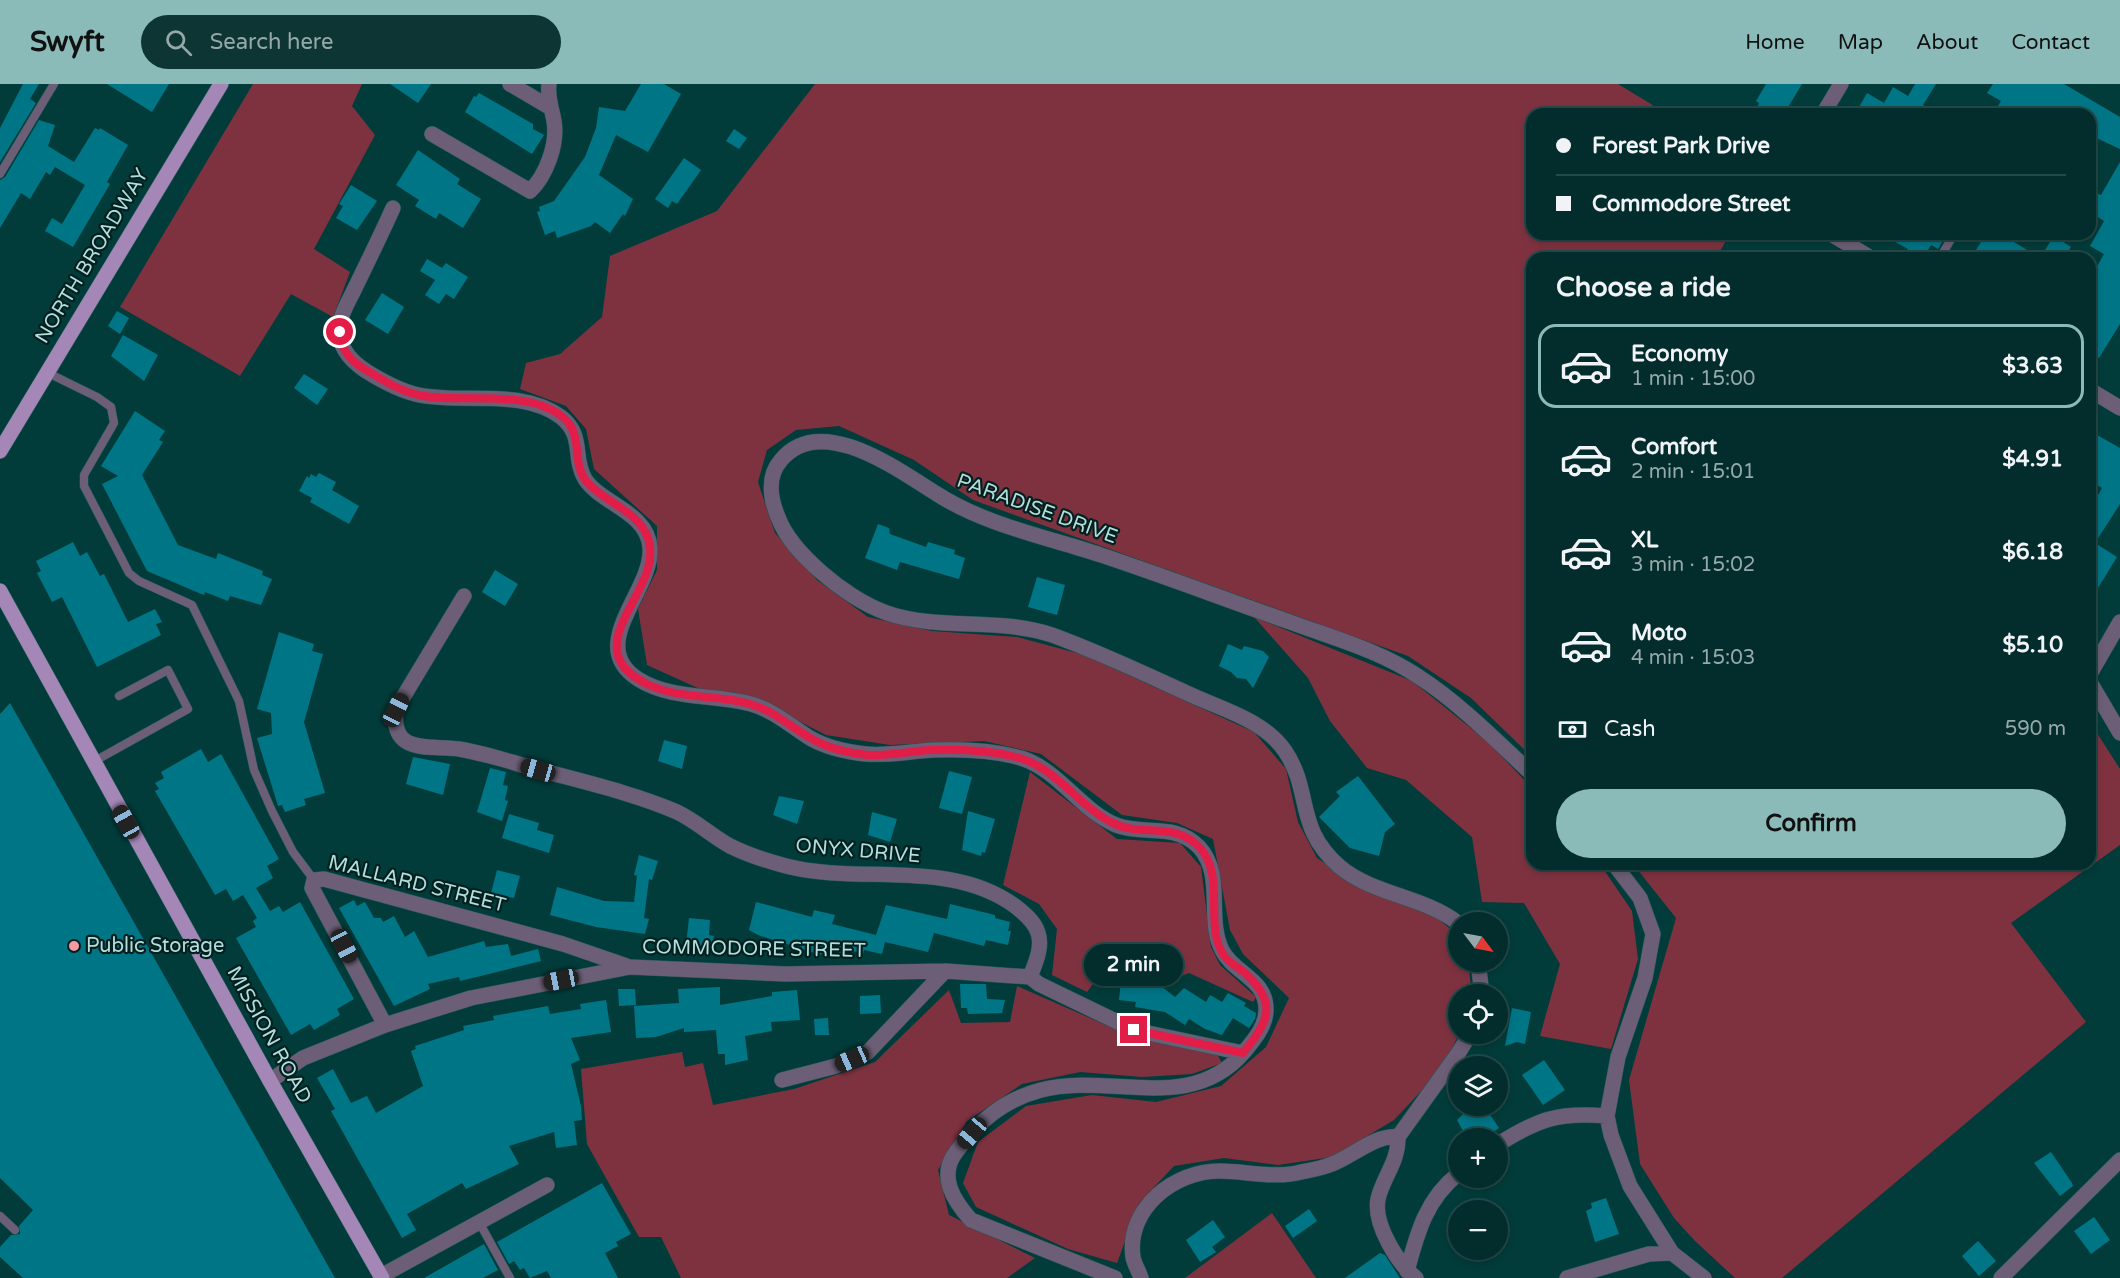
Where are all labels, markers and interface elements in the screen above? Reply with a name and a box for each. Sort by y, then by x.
search box [141,15,561,69]
text: Swyft [30,25,105,59]
icon: search [162,26,195,59]
text: Search here [210,29,333,55]
text: Home [1745,30,1805,55]
text: Map [1838,30,1883,55]
text: About [1916,30,1978,55]
text: Contact [2011,30,2090,55]
text: Forest Park Drive [1592,133,1770,159]
street label: NORTH BROADWAY [30,164,154,348]
text: Commodore Street [1592,191,1791,217]
text: Choose a ride [1556,271,1731,304]
route start [326,318,353,345]
icon: car [1559,339,1613,393]
text: Economy [1631,341,1728,367]
text: $3.63 [2002,353,2063,379]
text: 1 min · 15:00 [1631,367,1755,391]
icon: car [1559,432,1613,486]
text: Comfort [1631,434,1717,460]
text: $4.91 [2002,446,2063,472]
text: 2 min · 15:01 [1631,460,1755,484]
street label: PARADISE DRIVE [953,469,1121,549]
icon: car [1559,525,1613,579]
text: XL [1631,527,1658,553]
text: $6.18 [2002,539,2063,565]
text: 3 min · 15:02 [1631,553,1755,577]
icon: car [1559,618,1613,672]
text: Moto [1631,620,1687,646]
text: $5.10 [2002,632,2063,658]
text: 4 min · 15:03 [1631,646,1755,670]
car [380,690,412,730]
icon: cash [1556,713,1589,746]
text: Cash [1604,716,1656,742]
text: 590 m [2005,717,2066,741]
car [518,756,558,784]
button: Confirm [1556,789,2066,858]
car [109,802,143,842]
street label: ONYX DRIVE [795,834,921,868]
street label: MALLARD STREET [326,850,508,918]
north arrow [1448,912,1508,972]
map controls [1448,912,1508,1260]
car [328,926,360,966]
place label: Public Storage [86,934,224,958]
street label: COMMODORE STREET [642,935,866,963]
marker: Public Storage [67,939,81,953]
callout: 2 min [1084,943,1184,985]
text: 2 min [1107,953,1160,977]
street label: MISSION ROAD [221,962,317,1108]
car [542,968,580,992]
button: locate [1448,984,1508,1044]
route end [1120,1016,1147,1043]
car [832,1043,872,1075]
button: layers [1448,1056,1508,1116]
car [954,1113,990,1153]
button: + [1448,1128,1508,1188]
button: − [1448,1200,1508,1260]

